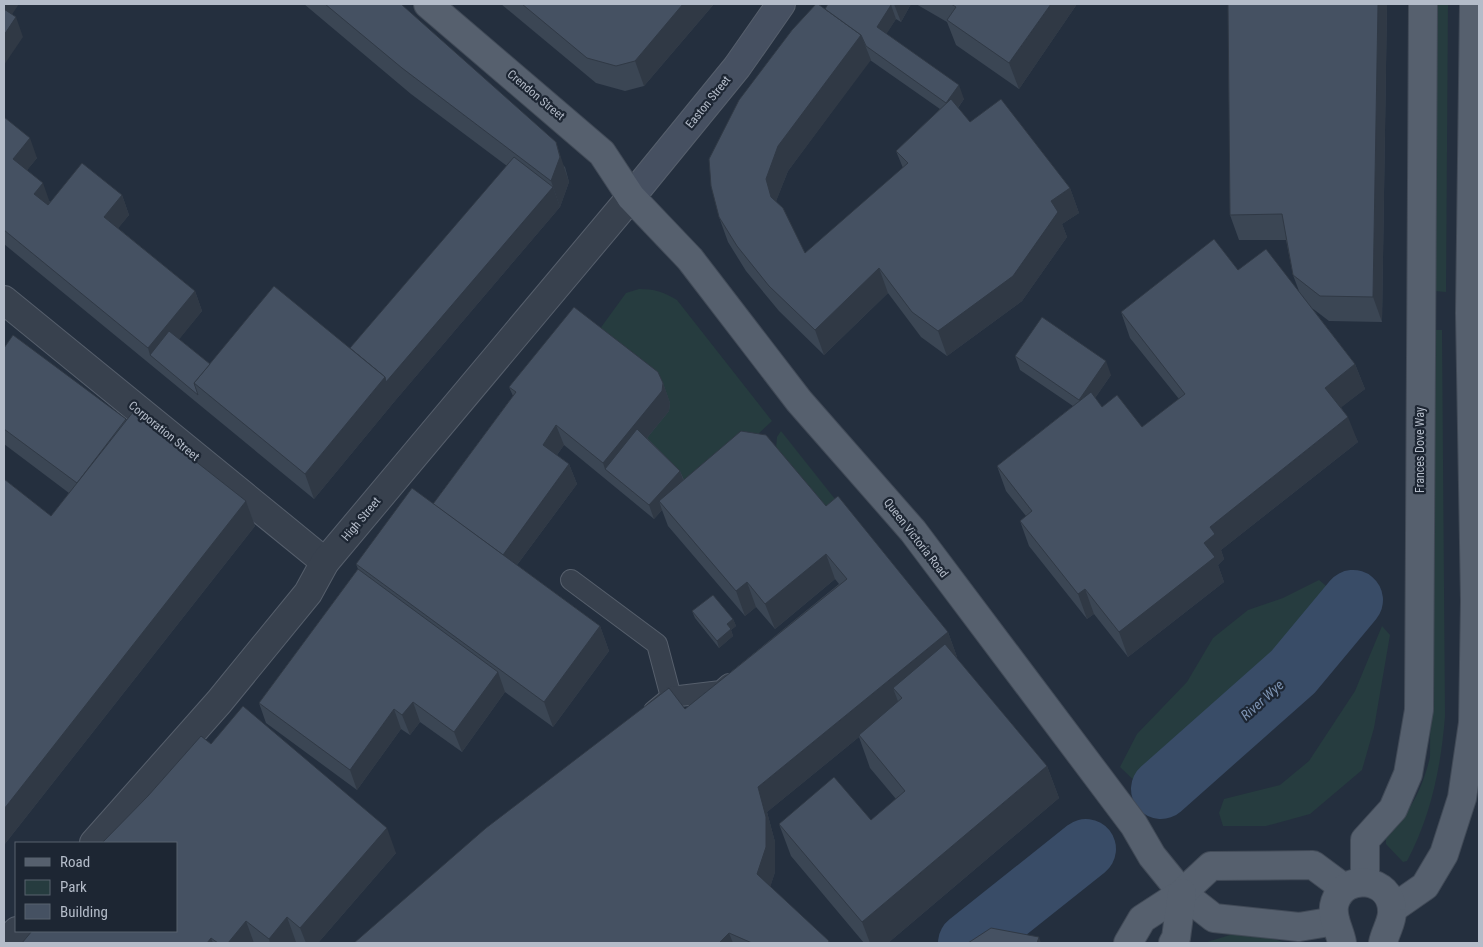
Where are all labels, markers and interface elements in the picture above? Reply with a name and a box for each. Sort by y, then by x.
street label: Crendon Street [505,67,568,123]
street label: Easton Street [683,73,734,131]
street label: Corporation Street [126,398,202,464]
street label: Frances Dove Way [1413,407,1427,493]
street label: High Street [339,494,384,544]
street label: Queen Victoria Road [881,496,951,580]
water label: River Wye [1237,677,1287,723]
legend [15,842,178,932]
text: Road [60,853,90,871]
text: Park [60,878,87,896]
text: Building [60,903,108,921]

